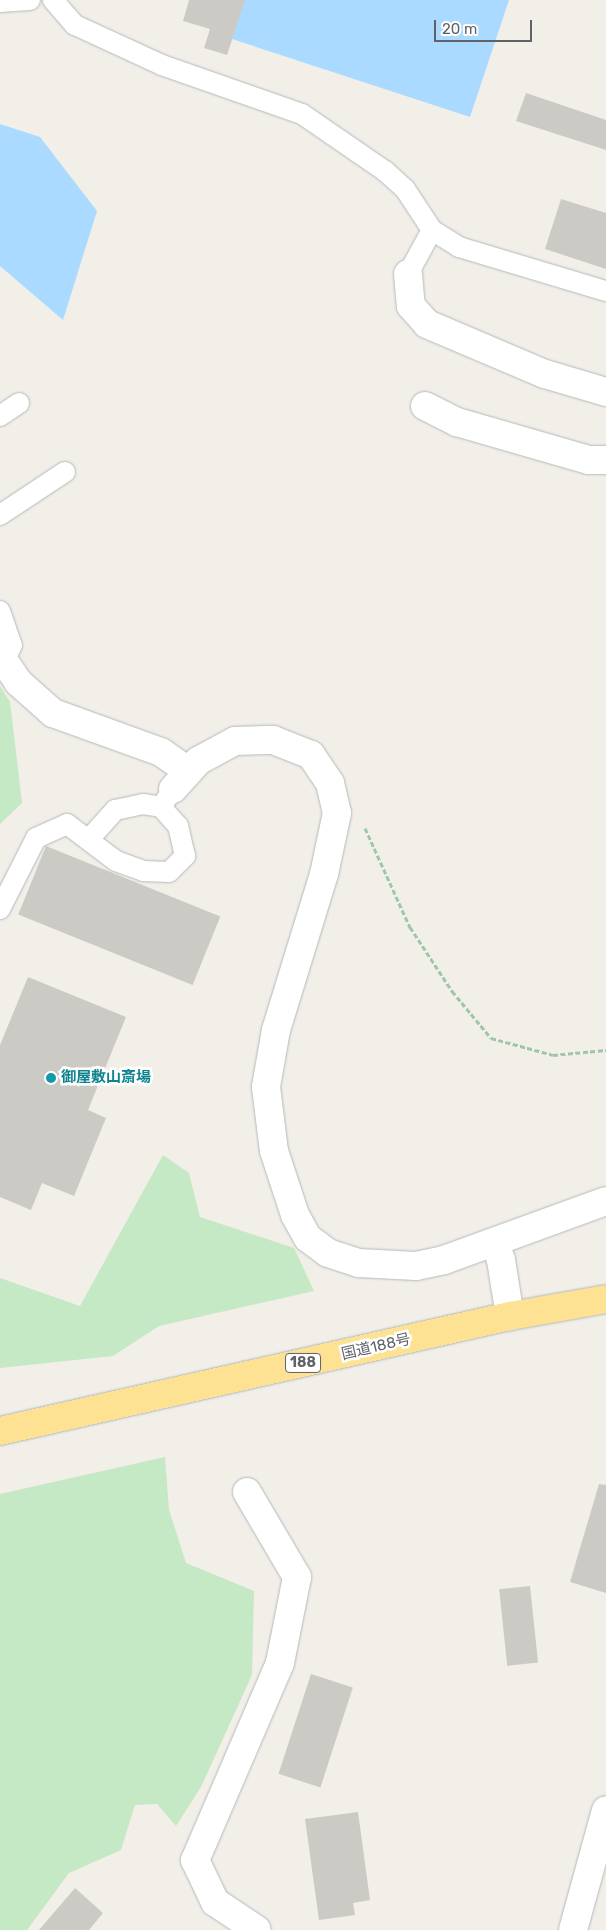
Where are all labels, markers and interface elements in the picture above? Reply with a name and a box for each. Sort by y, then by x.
scale bar [436,10,534,42]
text: 20 m [442,20,477,38]
place label: 御屋敷山斎場 [61,1069,151,1087]
marker: 御屋敷山斎場 [45,1072,57,1084]
street label: 国道188号 [340,1330,412,1364]
road number: 188 [284,1352,322,1375]

